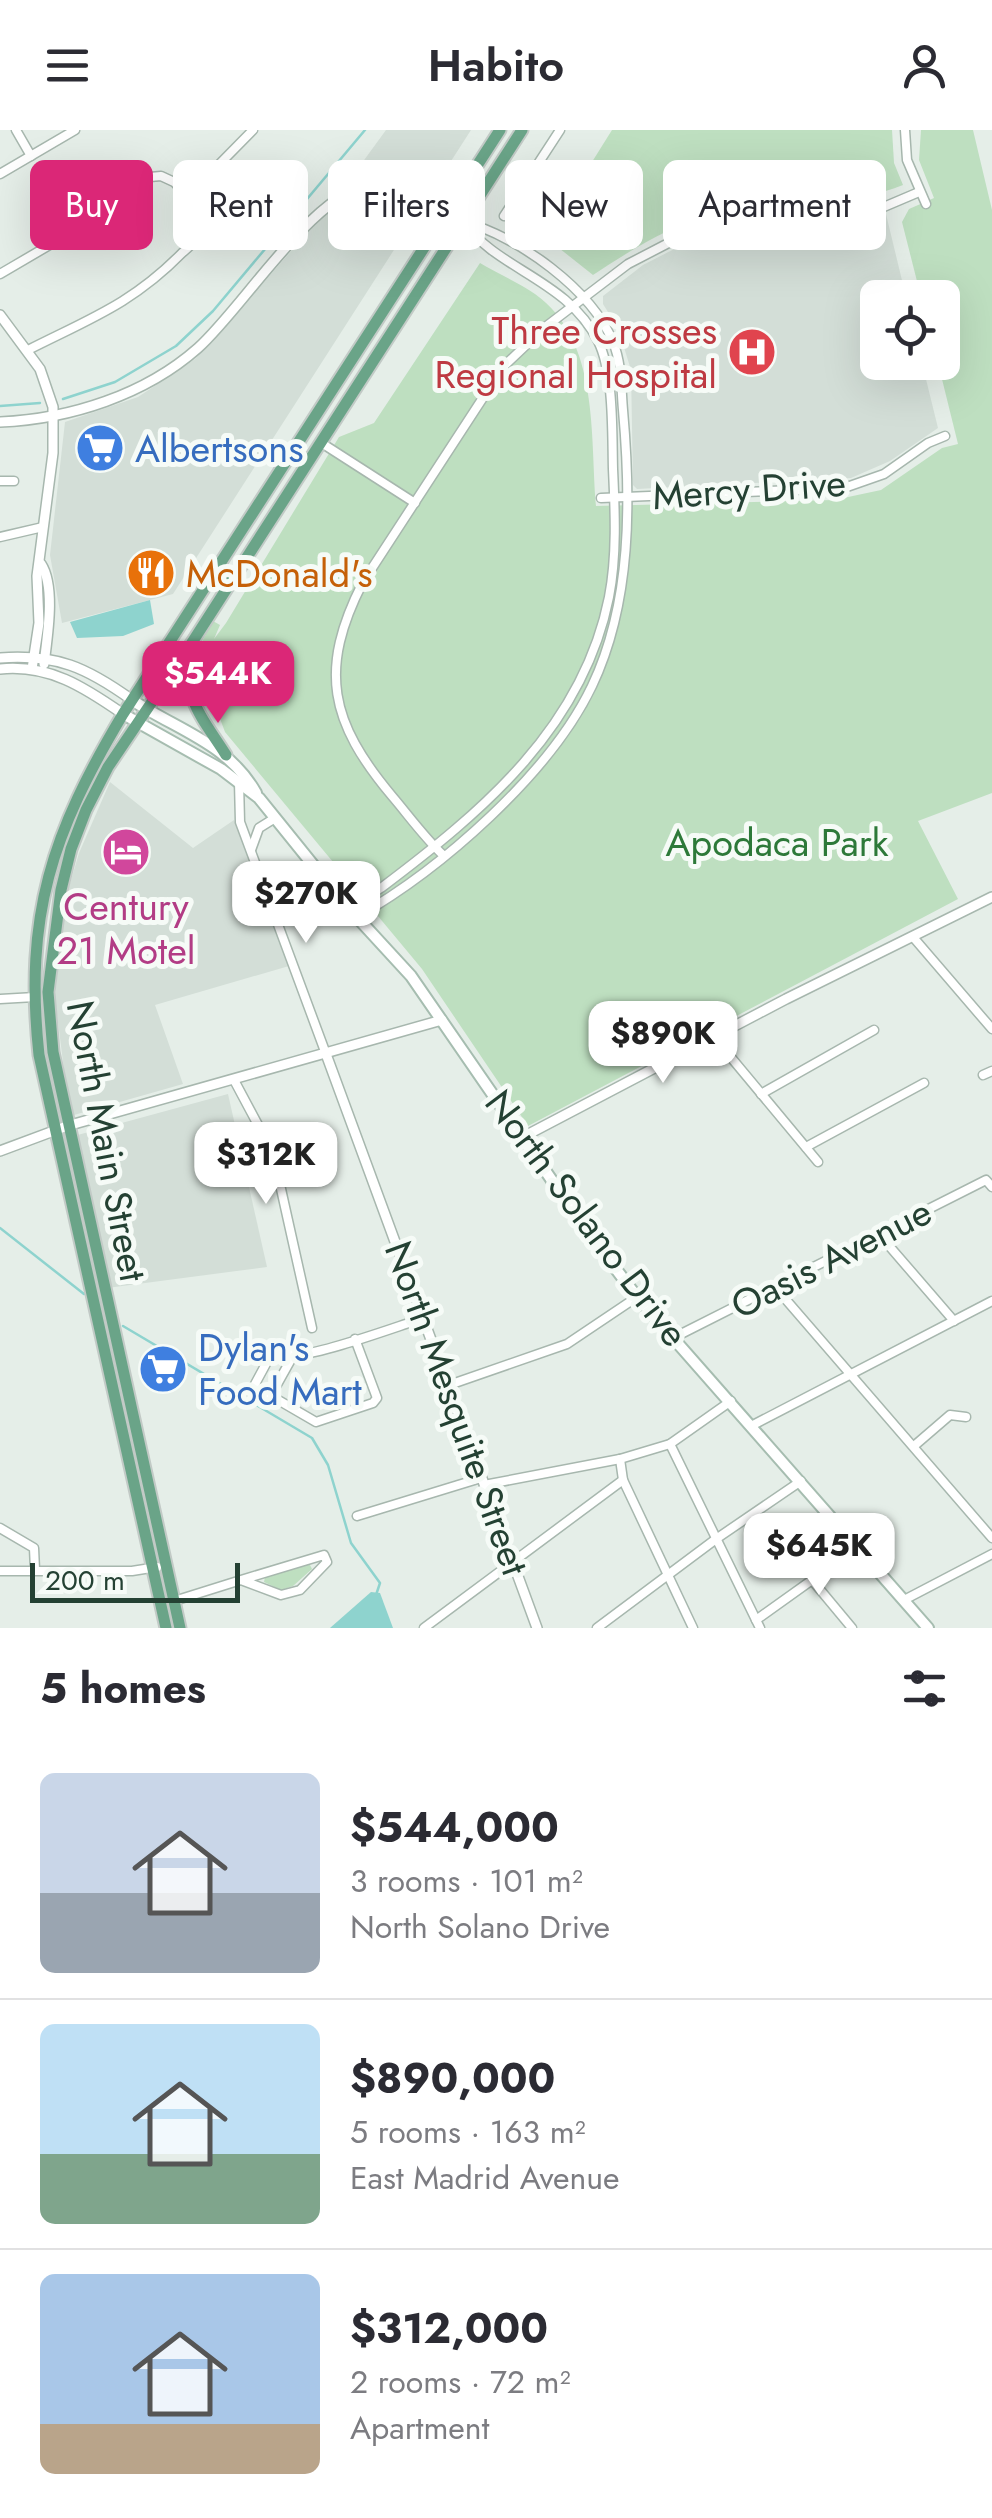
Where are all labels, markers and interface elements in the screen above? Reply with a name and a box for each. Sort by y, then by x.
text: Habito [428,33,564,98]
icon: menu [40,38,95,93]
icon: person [897,38,952,93]
chip: Buy [30,160,153,250]
chip: Rent [173,160,308,250]
chip: Filters [328,160,485,250]
chip: New [505,160,643,250]
chip: Apartment [663,160,886,250]
map controls [860,280,960,380]
button: locate [860,280,960,380]
place label: Three Crosses Regional Hospital [435,303,717,402]
hospital icon: Three Crosses Regional Hospital [726,326,778,378]
place label: Albertsons [135,421,304,476]
supermarket icon: Albertsons [74,422,126,474]
street label: Mercy Drive [651,455,847,523]
place label: McDonald's [186,546,373,601]
restaurant icon: McDonald's [125,547,177,599]
pin: $544K [148,641,288,726]
text: $544K [164,650,272,696]
park label: Apodaca Park [666,815,889,870]
hotel icon: Century 21 Motel [100,826,152,878]
pin: $270K [236,861,376,946]
text: $270K [254,870,358,916]
place label: Century 21 Motel [56,879,196,978]
street label: North Main Street [53,996,161,1286]
pin: $890K [593,1001,733,1086]
text: $890K [611,1010,715,1056]
street label: North Solano Drive [472,1078,702,1358]
pin: $312K [196,1122,336,1207]
text: $312K [216,1131,316,1177]
street label: Oasis Avenue [721,1184,941,1332]
street label: North Mesquite Street [371,1233,543,1583]
place label: Dylan's Food Mart [198,1320,362,1419]
supermarket icon: Dylan's Food Mart [137,1343,189,1395]
pin: $645K [749,1513,889,1598]
text: $645K [766,1522,872,1568]
scale bar [30,1558,240,1602]
text: 200 m [45,1560,125,1601]
text: 5 homes [40,1658,206,1719]
icon: filters [897,1661,952,1716]
text: $544,000 [350,1797,559,1858]
icon: home [120,1813,240,1933]
text: 3 rooms · 101 m² [350,1858,583,1904]
text: North Solano Drive [350,1904,610,1950]
text: $890,000 [350,2048,555,2109]
icon: home [120,2064,240,2184]
text: 5 rooms · 163 m² [350,2109,586,2155]
text: East Madrid Avenue [350,2155,620,2201]
text: $312,000 [350,2298,548,2359]
icon: home [120,2314,240,2434]
text: 2 rooms · 72 m² [350,2359,571,2405]
text: Apartment [350,2405,489,2451]

